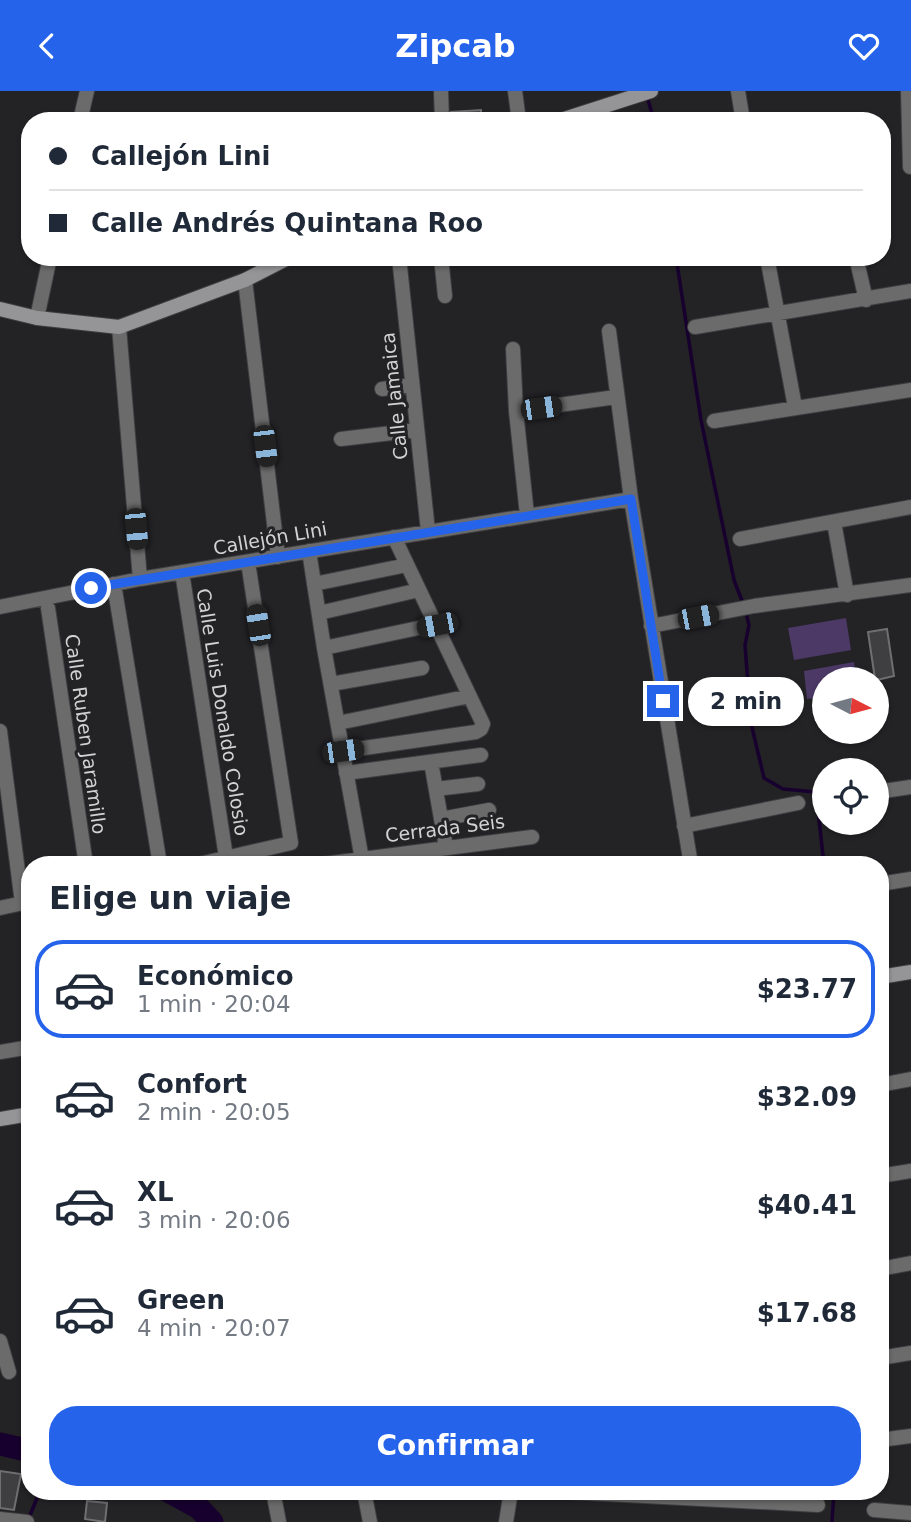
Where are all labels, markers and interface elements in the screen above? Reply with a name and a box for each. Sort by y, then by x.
icon: back [28,27,66,65]
text: Zipcab [395,27,516,65]
icon: heart [845,27,883,65]
text: Callejón Lini [91,141,270,171]
text: Calle Andrés Quintana Roo [91,208,483,238]
street label: Calle Jamaica [376,331,412,461]
car [519,395,564,421]
car [253,424,278,468]
car [124,507,149,551]
street label: Callejón Lini [211,517,329,559]
route start [75,572,107,604]
street label: Calle Luis Donaldo Colosio [193,587,253,837]
car [245,603,272,647]
car [676,603,721,631]
car [415,611,460,639]
street label: Calle Ruben Jaramillo [61,632,111,836]
north arrow [812,667,889,744]
map controls [812,667,889,835]
callout: 2 min [688,677,803,725]
route end [647,685,679,717]
text: 2 min [710,688,782,714]
car [321,738,366,764]
button: locate [812,758,889,835]
street label: Cerrada Seis [384,810,506,846]
text: Elige un viaje [49,879,291,917]
icon: car [53,958,116,1021]
text: Económico [137,961,294,991]
text: $23.77 [757,974,857,1004]
text: 1 min · 20:04 [137,991,291,1017]
icon: car [53,1066,116,1129]
text: Confort [137,1069,247,1099]
text: $32.09 [757,1082,857,1112]
text: 2 min · 20:05 [137,1099,291,1125]
icon: car [53,1174,116,1237]
text: XL [137,1177,174,1207]
text: $40.41 [757,1190,857,1220]
text: 3 min · 20:06 [137,1207,291,1233]
icon: car [53,1282,116,1345]
text: Green [137,1285,225,1315]
text: $17.68 [757,1298,857,1328]
text: 4 min · 20:07 [137,1315,291,1341]
button: Confirmar [49,1406,861,1486]

